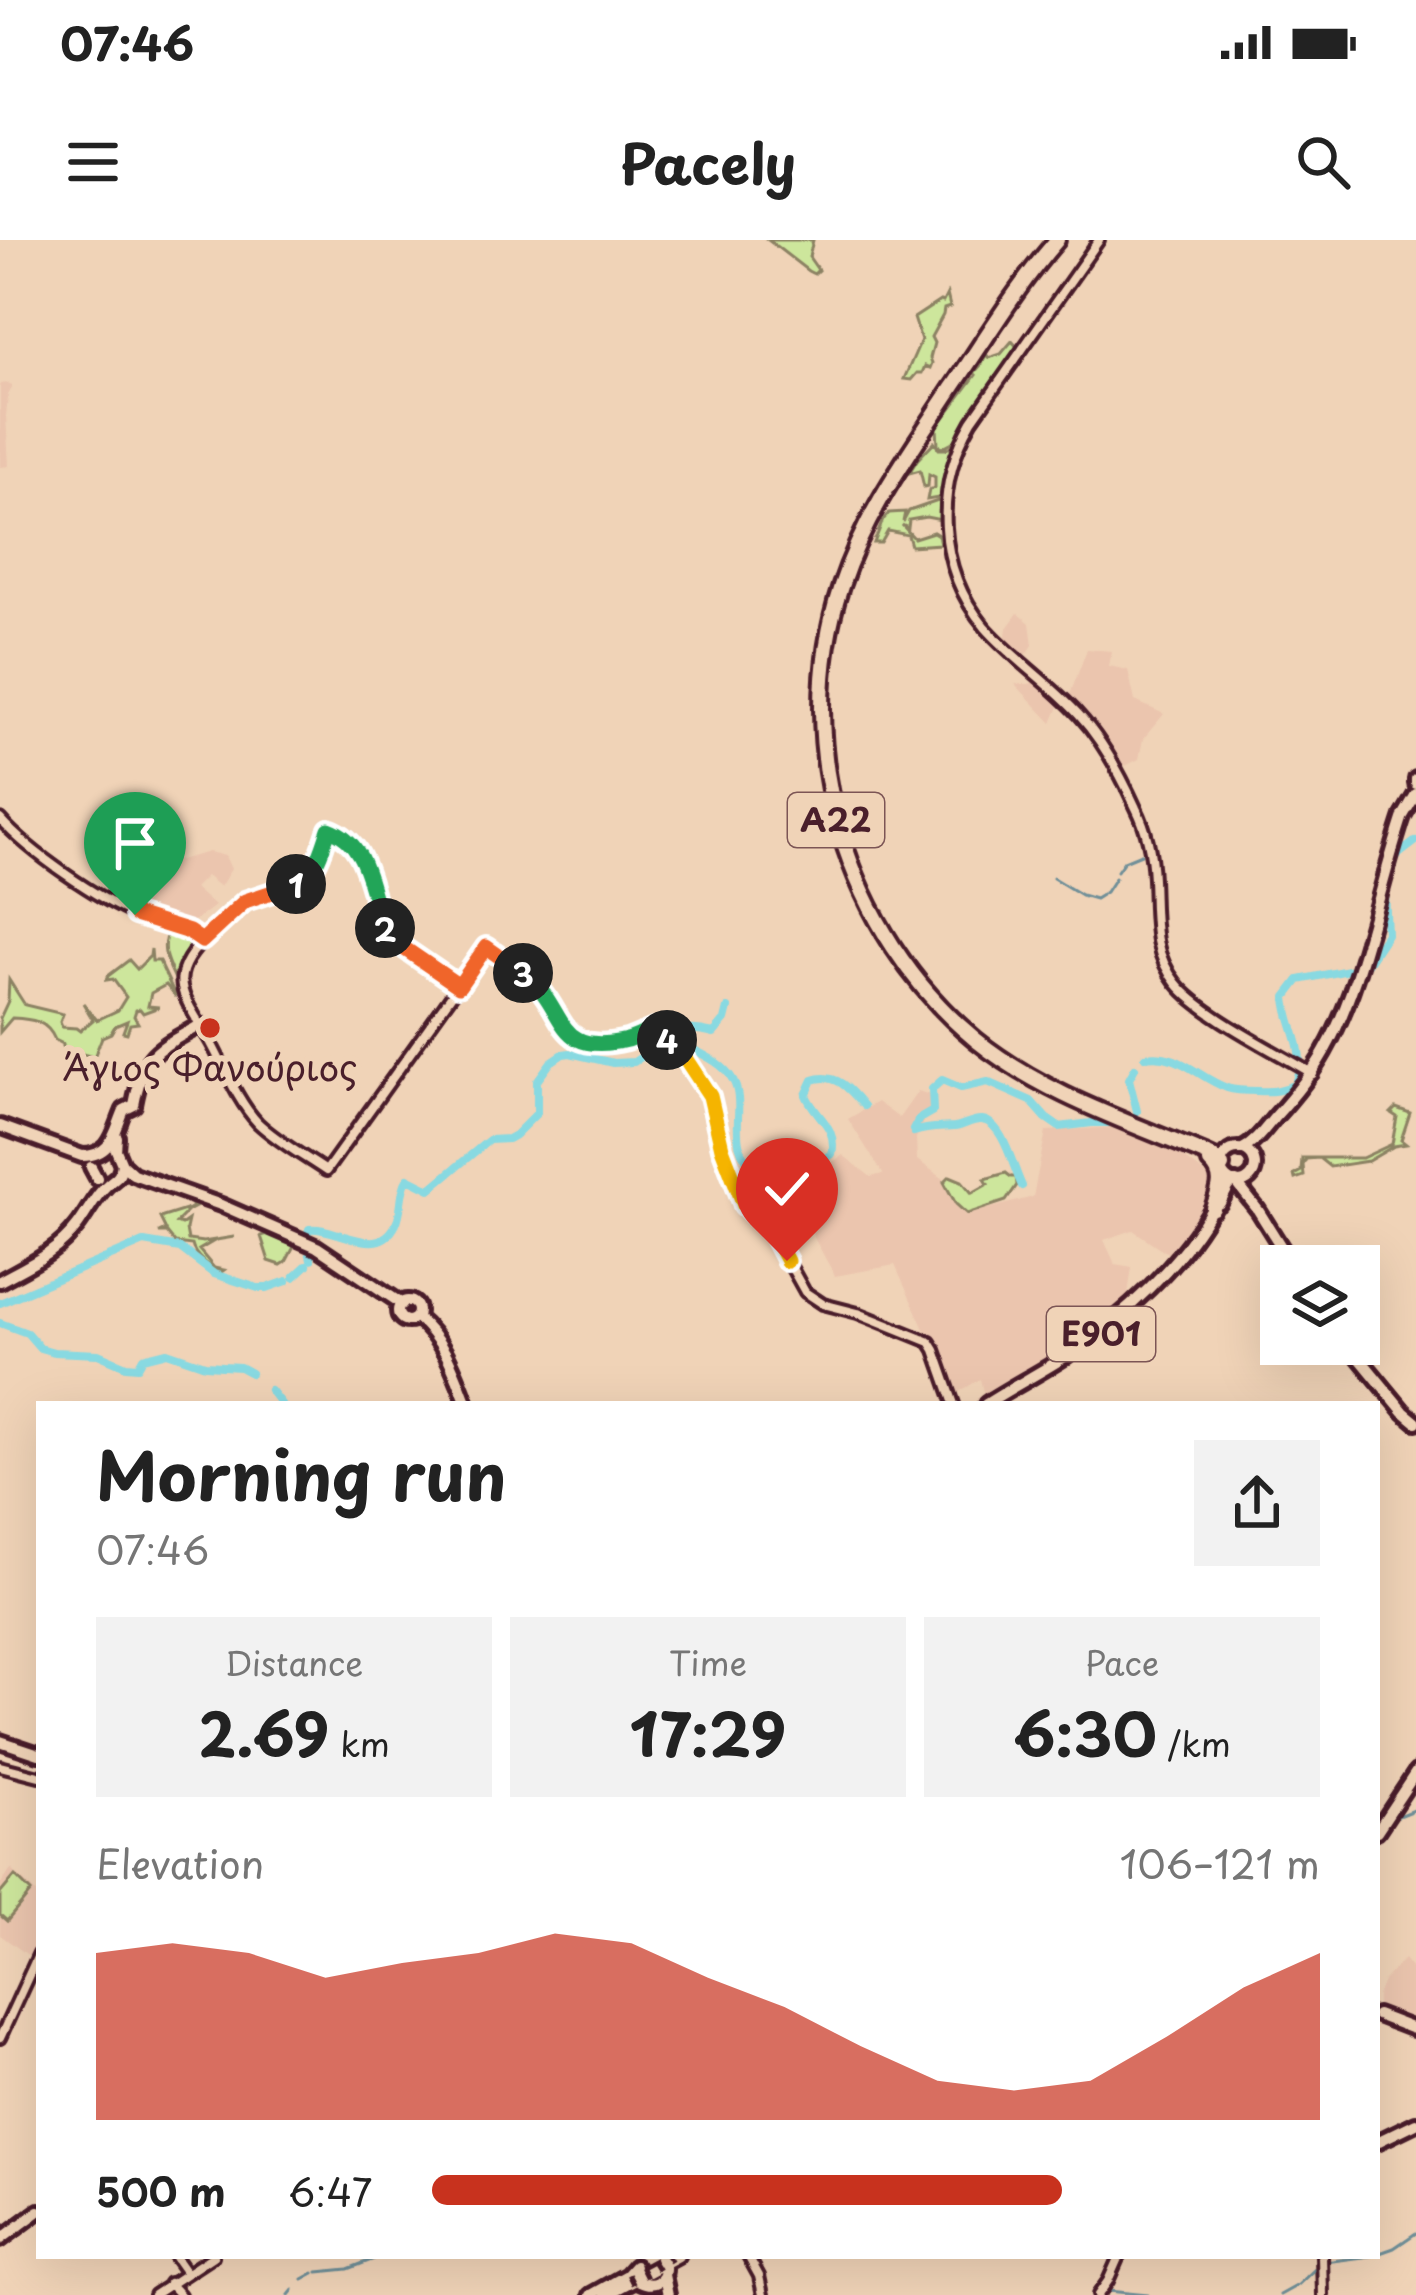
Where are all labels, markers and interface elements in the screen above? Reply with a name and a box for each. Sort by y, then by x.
text: 07:46 [60,8,194,76]
text: Pacely [620,122,796,203]
icon: menu [60,129,126,195]
icon: search [1290,129,1356,195]
pin [84,792,186,915]
road number: A22 [788,793,884,847]
icon: arrive [102,810,168,876]
pin: 1 [266,854,326,914]
text: 1 [288,859,304,909]
pin: 2 [355,898,415,958]
text: 2 [373,903,397,953]
pin: 3 [493,943,553,1003]
text: 3 [512,948,534,998]
pin: 4 [637,1010,697,1070]
marker: Άγιος Φανούριος [197,1015,223,1041]
text: 4 [656,1015,678,1065]
place label: Άγιος Φανούριος [63,1039,357,1093]
pin [736,1138,838,1261]
icon: check [754,1156,820,1222]
map controls [1260,1245,1380,1365]
button: layers [1260,1245,1380,1365]
road number: E901 [1047,1307,1155,1361]
text: Morning run [96,1424,506,1523]
button: share [1194,1440,1320,1566]
text: 07:46 [96,1519,209,1578]
text: Distance [225,1637,363,1687]
text: Time [669,1637,747,1687]
text: Pace [1085,1637,1159,1687]
text: 2.69 [198,1687,329,1777]
text: 17:29 [630,1687,786,1777]
text: 6:30 [1013,1687,1157,1777]
text: km [329,1718,390,1768]
text: /km [1157,1718,1231,1768]
text: Elevation [96,1833,264,1892]
text: 106–121 m [1120,1833,1320,1892]
text: 500 m [96,2161,226,2220]
text: 6:47 [288,2161,372,2220]

